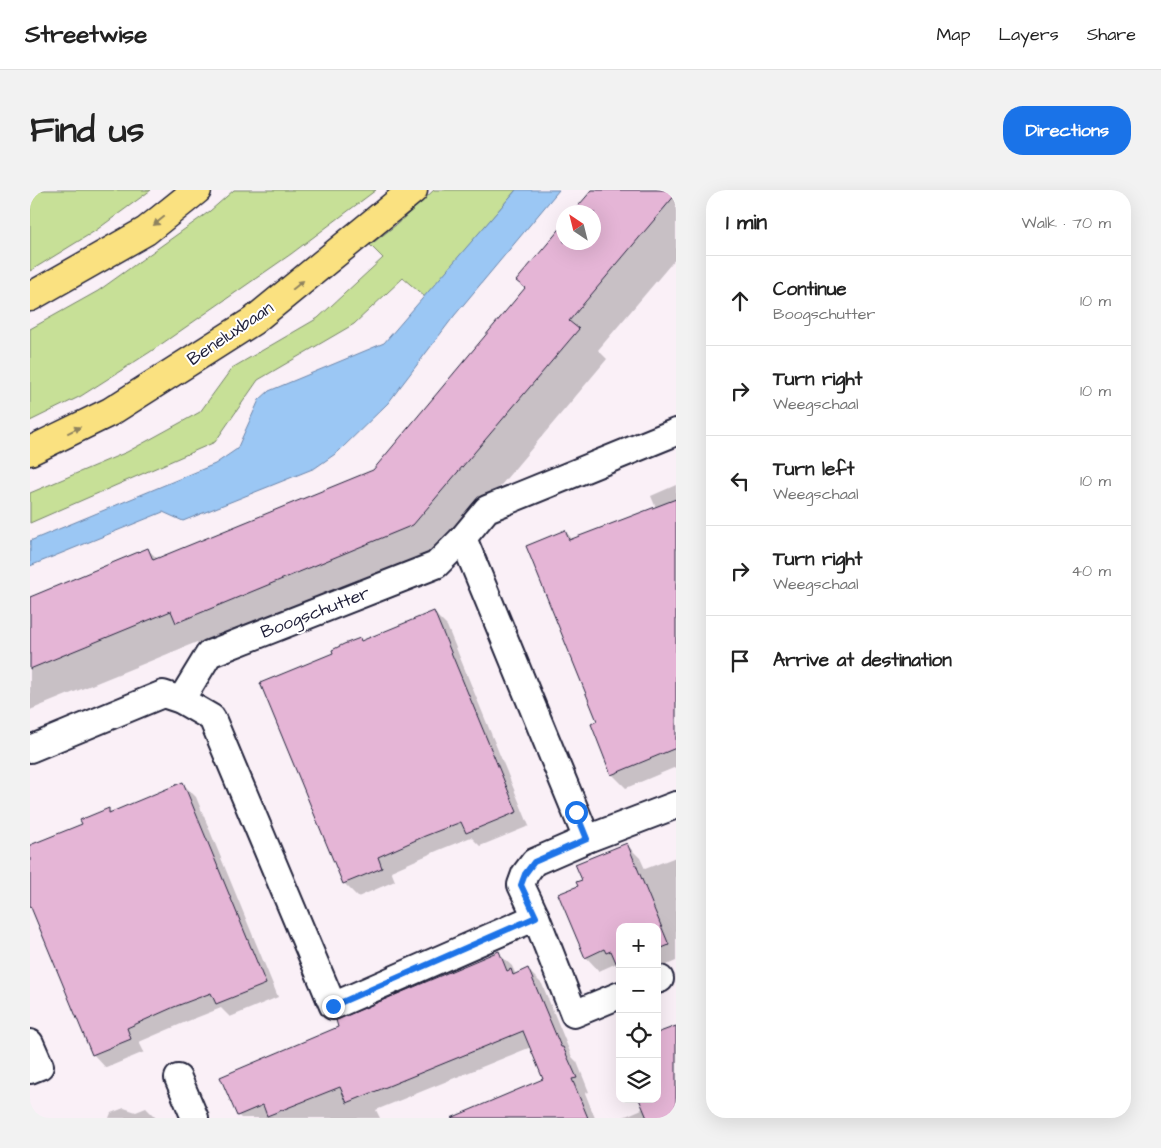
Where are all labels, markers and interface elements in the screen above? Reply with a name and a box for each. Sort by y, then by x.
text: Streetwise [25,18,147,52]
text: Map [936,22,970,47]
text: Layers [998,22,1059,47]
text: Share [1087,22,1136,47]
text: Find us [30,106,144,155]
button: Directions [1003,106,1131,155]
north arrow [556,205,601,250]
text: 1 min [726,208,767,237]
text: Walk · 70 m [1022,212,1111,234]
one-way arrow [153,215,166,226]
text: Continue [773,276,847,303]
one-way arrow [291,279,304,290]
icon: ahead [726,287,754,315]
text: 10 m [1080,290,1111,312]
street label: Beneluxbaan [182,295,278,371]
text: Boogschutter [773,303,875,325]
text: Turn right [773,366,862,393]
icon: right [726,377,754,405]
text: 10 m [1080,380,1111,402]
text: Weegschaal [773,393,858,415]
one-way arrow [67,426,81,434]
text: Turn left [773,456,854,483]
icon: left [726,467,754,495]
text: 10 m [1080,470,1111,492]
text: Weegschaal [773,483,858,505]
text: Turn right [773,546,862,573]
icon: right [726,557,754,585]
text: 40 m [1071,560,1111,582]
text: Weegschaal [773,573,858,595]
street label: Boogschutter [257,580,374,646]
icon: arrive [726,647,754,675]
text: Arrive at destination [773,647,952,674]
route start [565,801,588,824]
map controls [616,923,661,1103]
button: + [616,923,661,968]
button: − [616,968,661,1013]
route end [322,995,345,1018]
button: locate [616,1013,661,1058]
button: layers [616,1058,661,1103]

